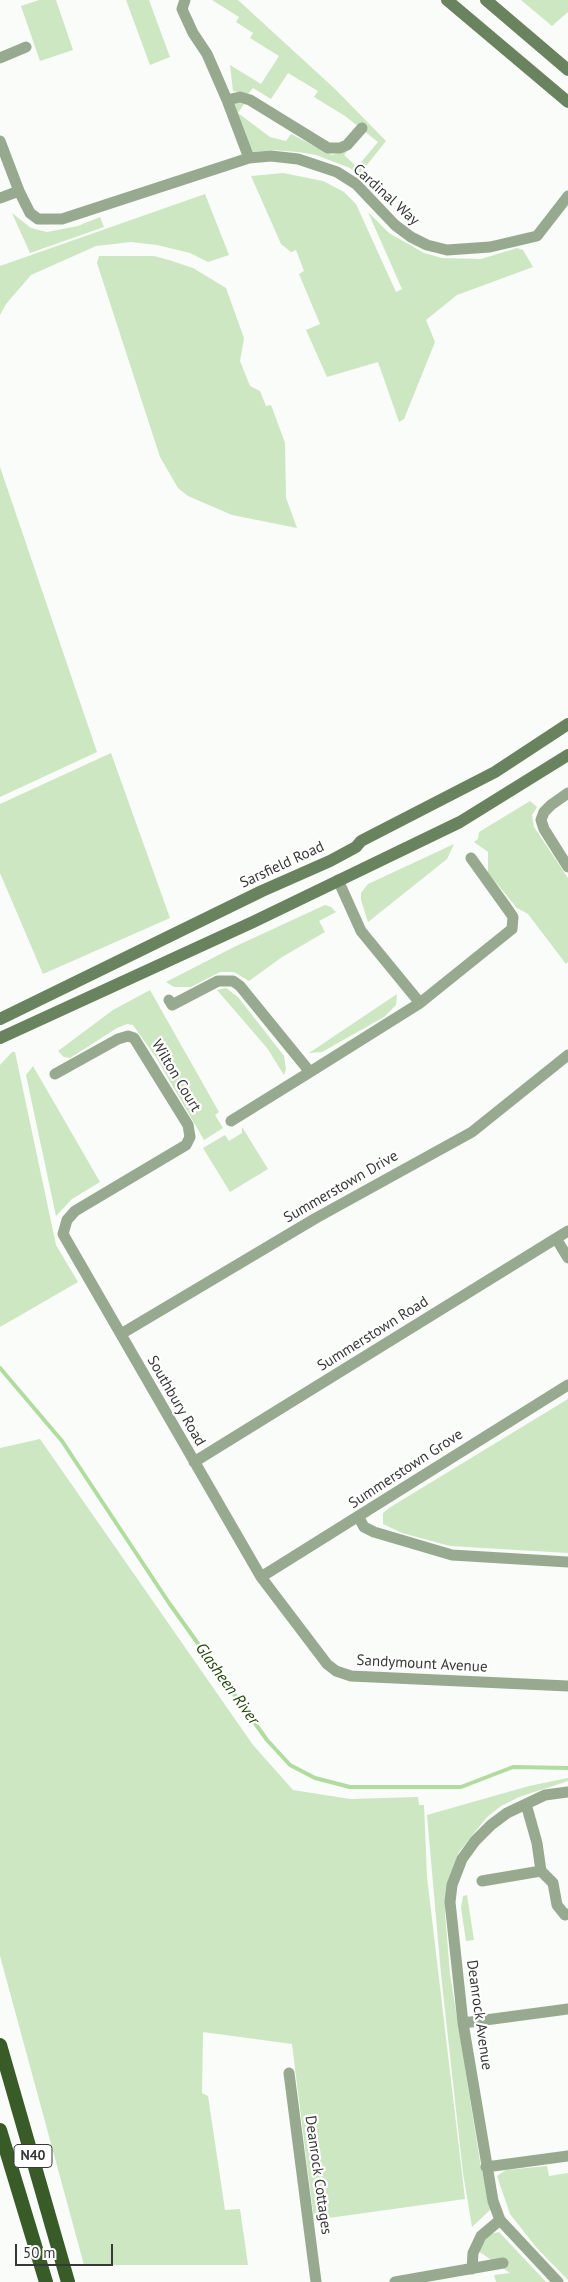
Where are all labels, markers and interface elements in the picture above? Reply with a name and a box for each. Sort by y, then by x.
street label: Cardinal Way [349,160,423,230]
street label: Sarsfield Road [237,838,327,892]
street label: Wilton Court [147,1037,205,1115]
street label: Summerstown Drive [281,1147,401,1227]
street label: Summerstown Road [314,1293,432,1375]
street label: Southbury Road [143,1353,209,1449]
street label: Summerstown Grove [346,1425,466,1513]
water label: Glasheen River [191,1639,263,1729]
street label: Sandymount Avenue [356,1652,488,1676]
street label: Deanrock Avenue [462,1959,496,2071]
street label: Deanrock Cottages [301,2114,335,2236]
road number: N40 [14,2144,52,2168]
scale bar [18,2234,115,2266]
text: 50 m [23,2243,56,2262]

